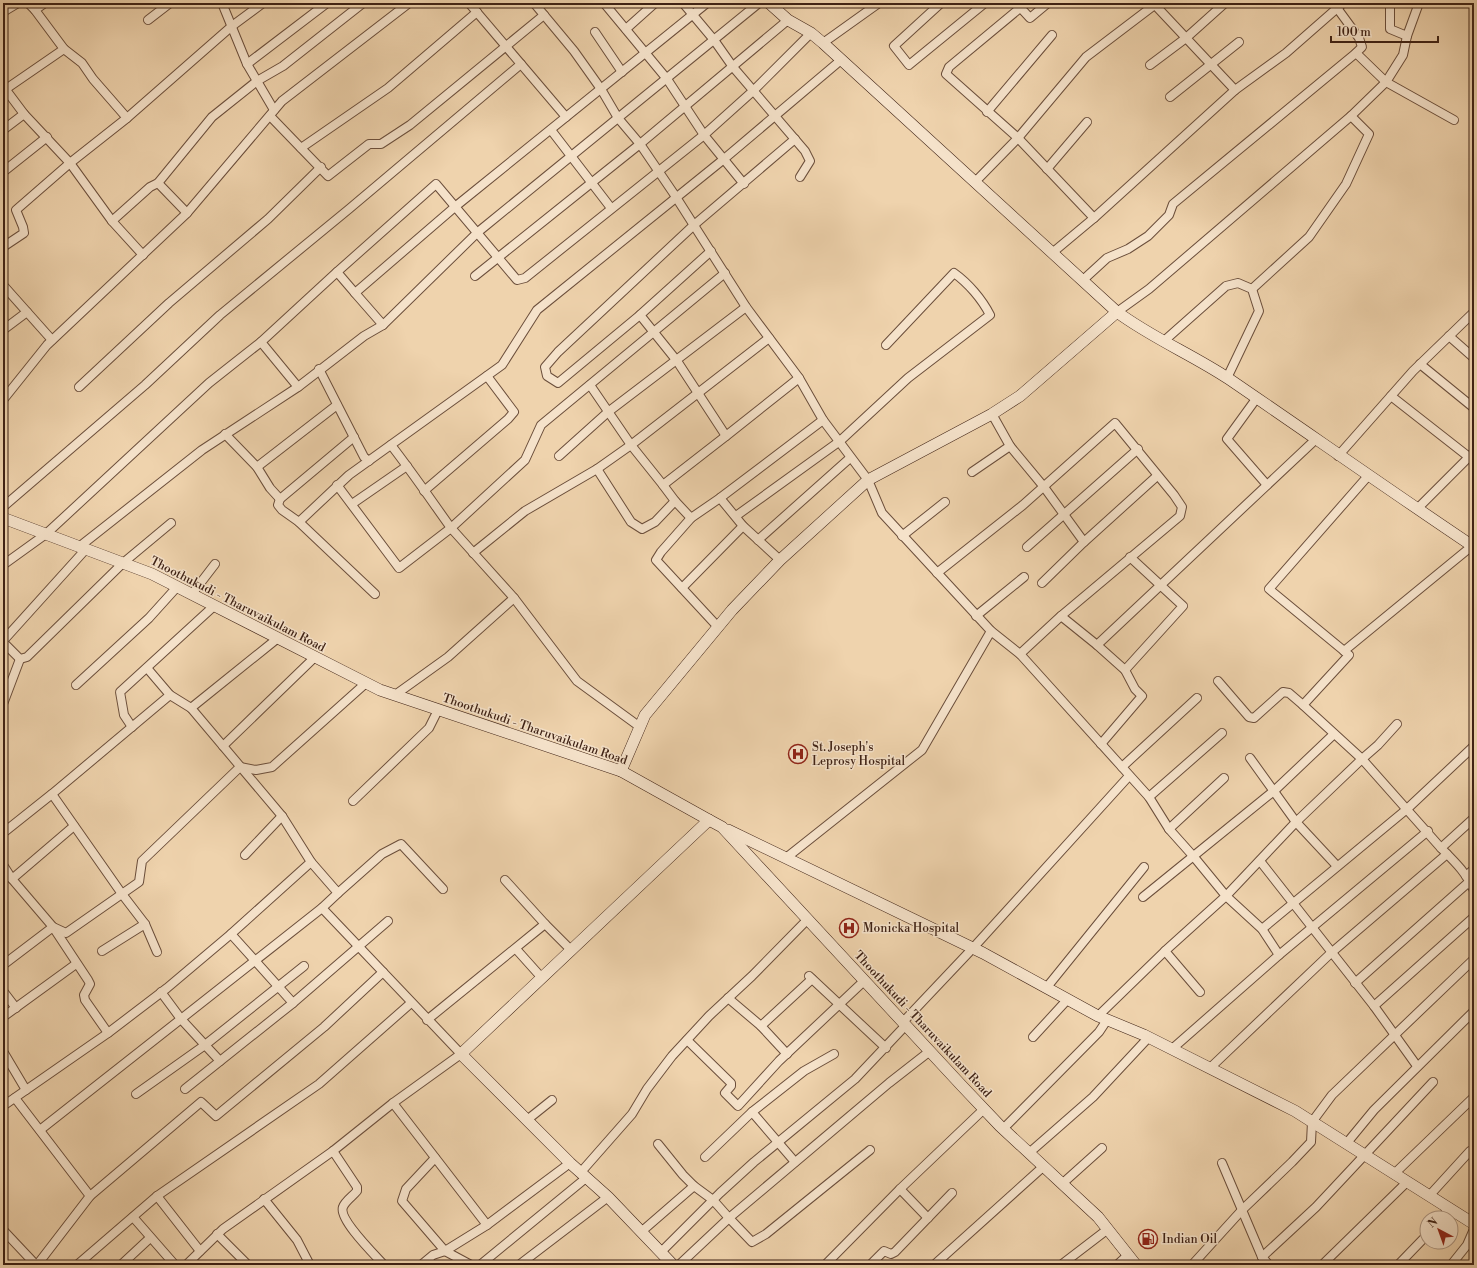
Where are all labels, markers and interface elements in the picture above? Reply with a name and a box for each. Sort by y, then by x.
scale bar [1331,18,1438,44]
text: 100 m [1337,25,1371,40]
street label: Thoothukudi - Tharuvaikulam Road [148,554,328,655]
street label: Thoothukudi - Tharuvaikulam Road [440,691,630,768]
place label: St. Joseph's Leprosy Hospital [812,740,905,769]
hospital icon: St. Joseph's Leprosy Hospital [787,743,809,765]
hospital icon: Monicka Hospital [838,917,860,939]
place label: Monicka Hospital [863,921,960,936]
street label: Thoothukudi - Tharuvaikulam Road [851,948,995,1101]
north arrow [1419,1210,1459,1250]
text: N [1425,1215,1441,1231]
fuel station icon: Indian Oil [1137,1228,1159,1250]
place label: Indian Oil [1162,1232,1218,1247]

